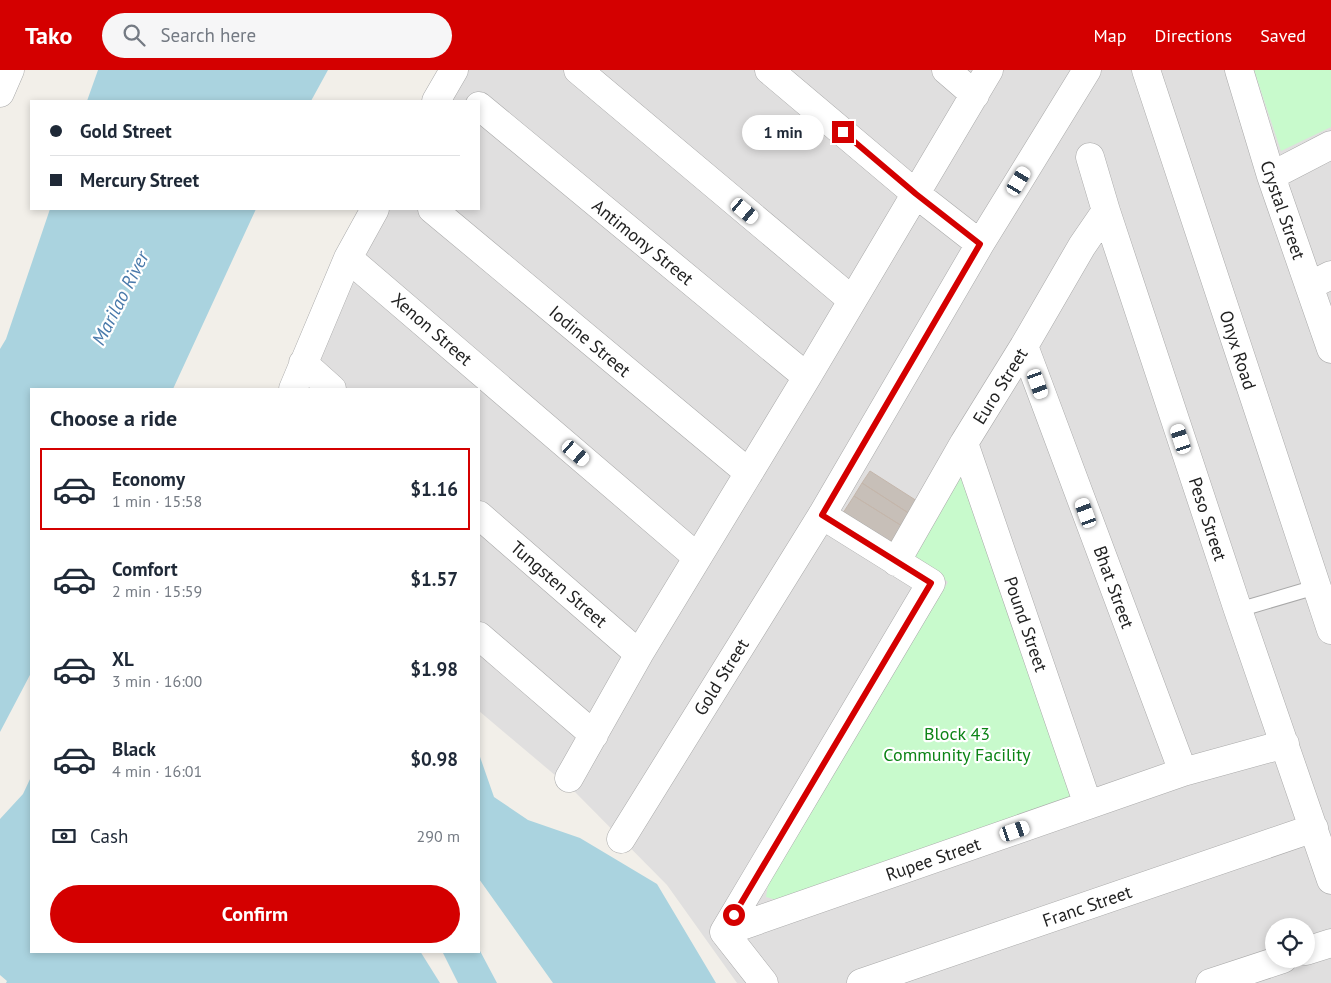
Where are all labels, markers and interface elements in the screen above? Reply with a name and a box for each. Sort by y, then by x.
search box [102,13,452,58]
text: Tako [25,20,72,51]
icon: search [120,21,148,49]
text: Search here [160,23,256,47]
text: Map [1094,24,1126,47]
text: Directions [1154,24,1232,47]
text: Saved [1260,24,1306,47]
callout: 1 min [743,114,826,150]
text: Gold Street [80,119,172,143]
route end [832,121,854,143]
text: 1 min [763,122,803,142]
street label: Crystal Street [1255,158,1311,262]
car [1004,164,1033,198]
text: Mercury Street [80,168,199,192]
street label: Antimony Street [588,194,698,290]
car [728,196,761,226]
water label: Marilao River [86,245,155,349]
street label: Xenon Street [387,288,477,370]
street label: Iodine Street [545,300,635,382]
street label: Onyx Road [1214,307,1262,393]
street label: Euro Street [967,343,1033,429]
car [1025,367,1050,401]
text: Choose a ride [50,404,177,432]
car [1169,422,1192,456]
car [559,437,592,469]
icon: car [52,467,97,512]
text: Economy [112,467,185,491]
street label: Peso Street [1184,474,1232,564]
text: $1.16 [410,477,458,501]
text: 1 min · 15:58 [112,491,202,511]
car [1073,496,1098,530]
street label: Tungsten Street [506,536,612,632]
street label: Bhat Street [1088,543,1140,631]
icon: car [52,557,97,602]
text: Comfort [112,557,178,581]
text: $1.57 [410,567,458,591]
street label: Pound Street [999,573,1053,675]
text: 2 min · 15:59 [112,581,202,601]
street label: Gold Street [688,634,754,720]
icon: car [52,647,97,692]
text: XL [112,647,134,671]
text: $1.98 [410,657,458,681]
text: 3 min · 16:00 [112,671,202,691]
park label: Block 43 Community Facility [883,722,1031,766]
icon: car [52,737,97,782]
text: Black [112,737,156,761]
text: $0.98 [410,747,458,771]
text: 4 min · 16:01 [112,761,202,781]
car [998,819,1031,843]
icon: cash [50,822,78,850]
text: Cash [90,824,128,848]
text: 290 m [417,826,460,846]
street label: Rupee Street [883,832,983,886]
street label: Franc Street [1039,880,1135,932]
button: Confirm [50,885,460,943]
route start [723,904,745,926]
map controls [1265,918,1315,968]
button: locate [1265,918,1315,968]

